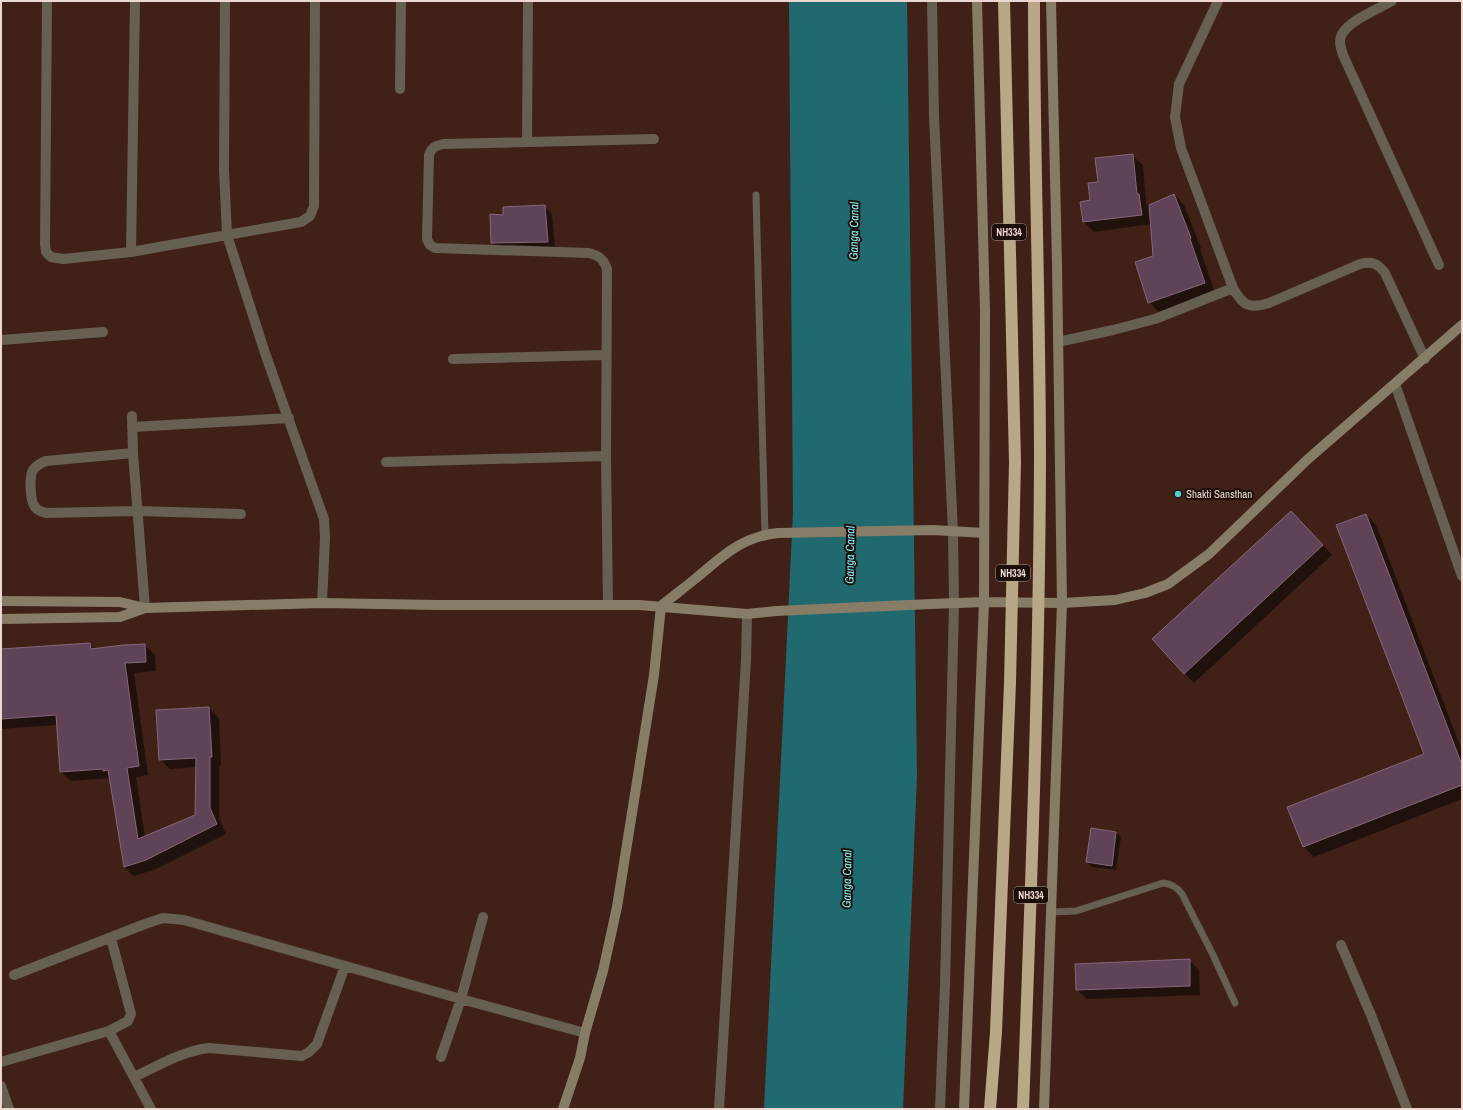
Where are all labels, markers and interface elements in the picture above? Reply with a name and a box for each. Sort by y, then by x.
water label: Ganga Canal [845,201,863,260]
road number: NH334 [992,224,1026,240]
place label: Shakti Sansthan [1186,487,1252,501]
marker: Shakti Sansthan [1173,489,1183,499]
water label: Ganga Canal [841,525,859,584]
road number: NH334 [996,565,1030,581]
water label: Ganga Canal [838,849,856,908]
road number: NH334 [1014,887,1048,903]

